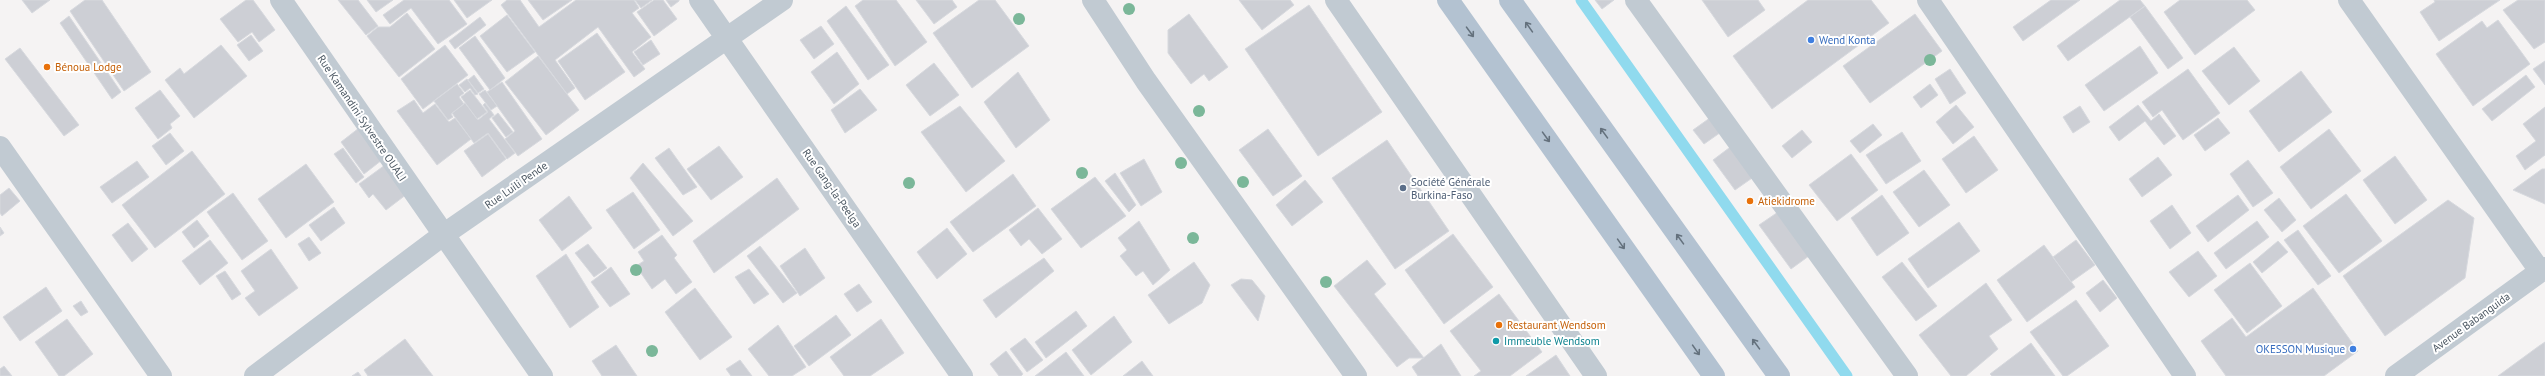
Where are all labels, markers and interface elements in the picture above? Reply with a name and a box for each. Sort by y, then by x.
one-way arrow [1525,22,1533,33]
one-way arrow [1466,26,1475,37]
place label: Wend Konta [1819,33,1875,47]
marker: Wend Konta [1806,35,1816,45]
street label: Rue Kamandini Sylvestre OUALI [314,52,410,184]
place label: Bénoua Lodge [55,60,122,74]
marker: Bénoua Lodge [42,62,52,72]
one-way arrow [1600,128,1608,139]
one-way arrow [1542,132,1550,143]
street label: Rue Gang-la-Peelga [800,146,864,230]
street label: Rue Luili Pende [482,158,550,212]
place label: Société Générale Burkina-Faso [1411,175,1491,202]
marker: Société Générale Burkina-Faso [1398,183,1408,193]
place label: Atiekidrome [1758,194,1815,208]
marker: Atiekidrome [1745,196,1755,206]
one-way arrow [1676,233,1684,244]
one-way arrow [1617,238,1625,249]
street label: Avenue Babanguida [2429,289,2513,355]
place label: Restaurant Wendsom [1507,318,1606,332]
marker: Restaurant Wendsom [1494,320,1504,330]
place label: Immeuble Wendsom [1504,334,1600,348]
marker: Immeuble Wendsom [1491,336,1501,346]
one-way arrow [1752,339,1760,350]
place label: OKESSON Musique [2256,342,2345,356]
one-way arrow [1692,344,1700,355]
marker: OKESSON Musique [2348,344,2358,354]

